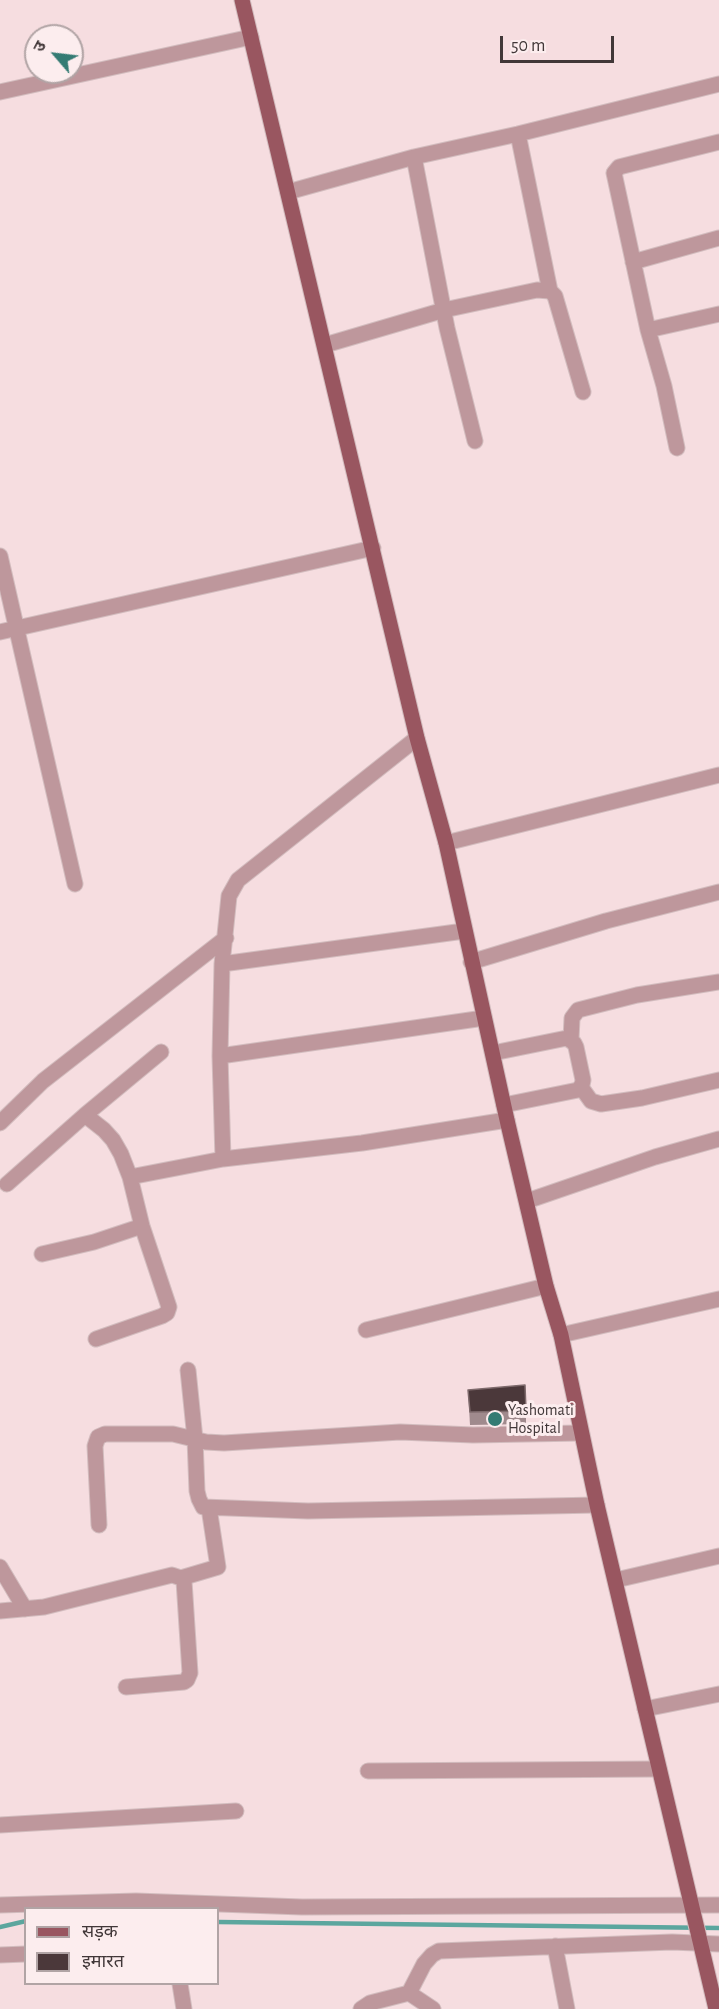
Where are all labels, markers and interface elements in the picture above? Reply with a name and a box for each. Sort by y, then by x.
north arrow [24,24,84,84]
scale bar [503,24,617,62]
text: 50 m [511,37,545,55]
text: उ [31,39,49,54]
place label: Yashomati Hospital [508,1400,574,1438]
marker: Yashomati Hospital [486,1410,504,1428]
legend [24,1907,219,1985]
text: सड़क [82,1923,118,1941]
text: इमारत [82,1953,124,1971]

